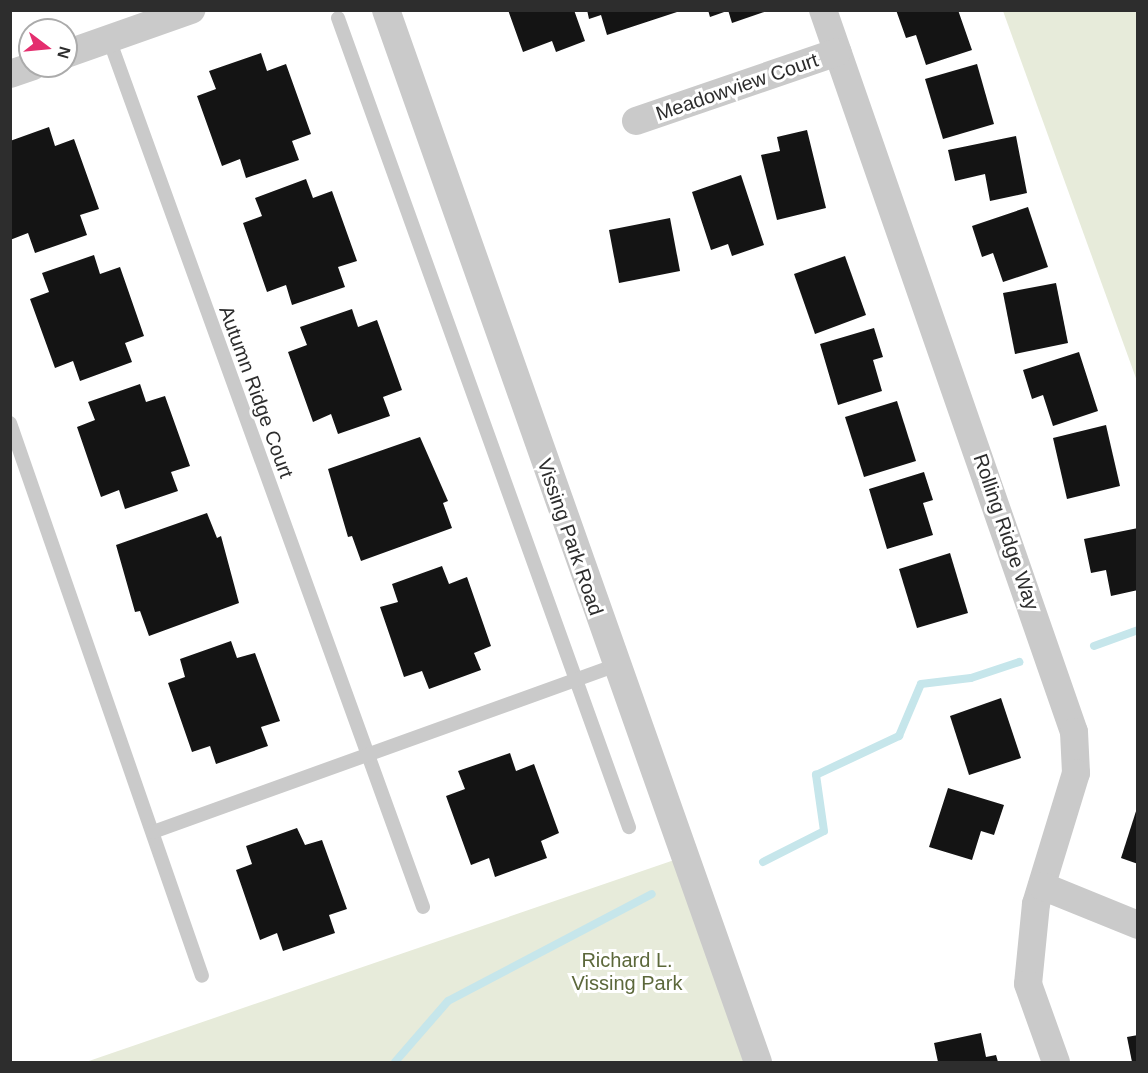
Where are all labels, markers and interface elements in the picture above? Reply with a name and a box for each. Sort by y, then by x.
north arrow [18,18,78,78]
text: N [54,45,74,60]
street label: Meadowview Court [653,48,821,126]
street label: Autumn Ridge Court [214,303,298,481]
street label: Rolling Ridge Way [968,451,1044,613]
street label: Vissing Park Road [532,455,608,619]
park label: Richard L. Vissing Park [572,949,682,996]

